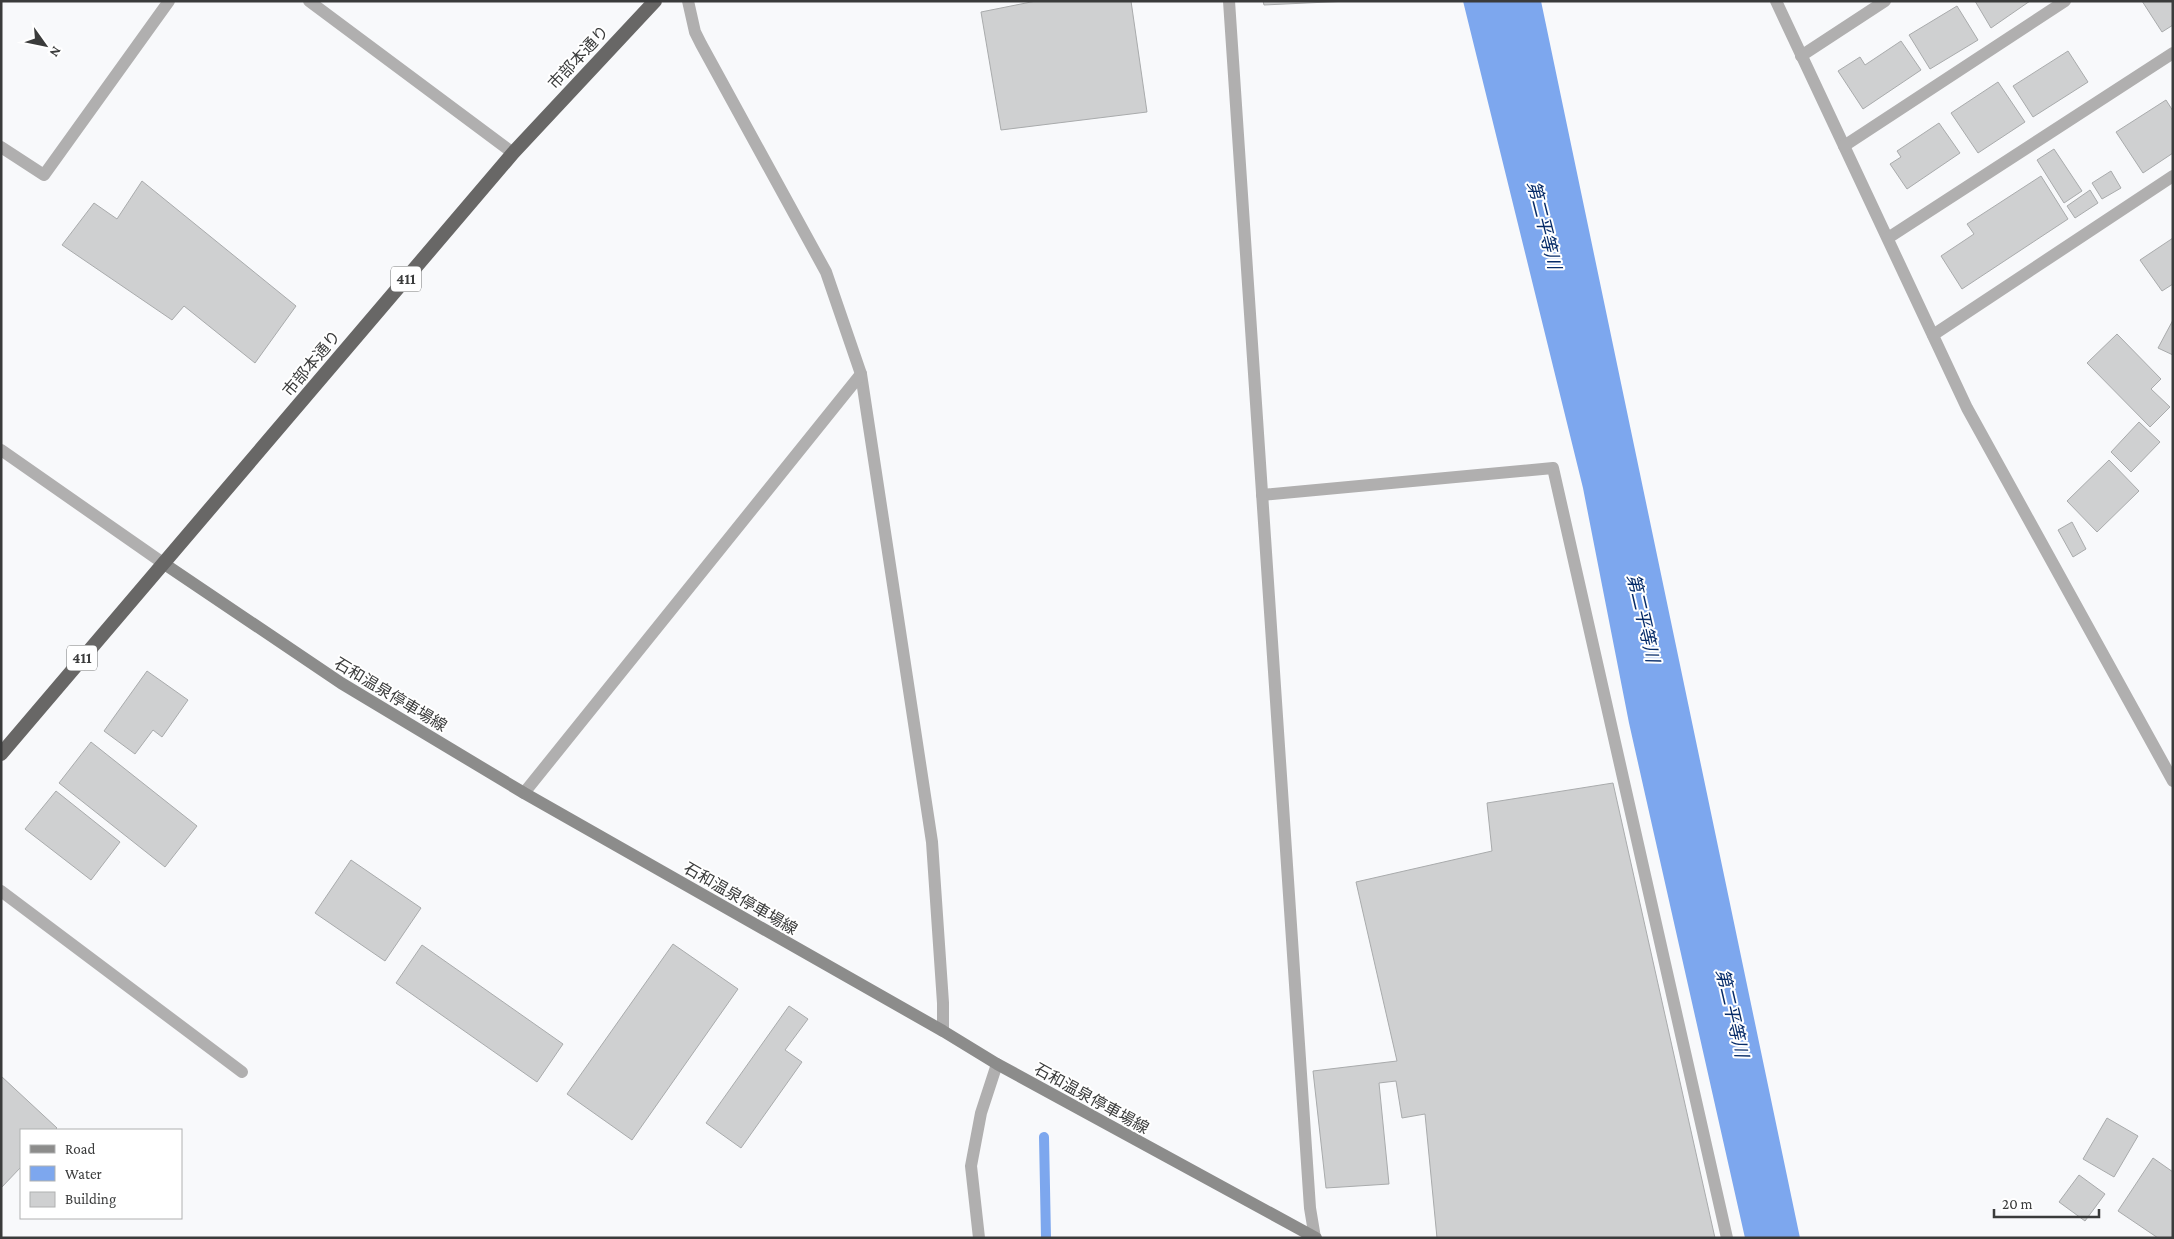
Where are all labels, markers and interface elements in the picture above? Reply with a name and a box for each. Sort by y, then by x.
north arrow [20,20,70,70]
street label: 市部本通り [545,22,612,92]
text: N [46,44,65,61]
water label: 第二平等川 [1523,179,1565,273]
road number: 411 [391,266,421,292]
street label: 市部本通り [279,327,344,399]
water label: 第二平等川 [1623,572,1663,666]
road number: 411 [67,646,97,670]
street label: 石和温泉停車場線 [331,654,450,735]
street label: 石和温泉停車場線 [681,859,800,938]
water label: 第二平等川 [1712,967,1752,1061]
street label: 石和温泉停車場線 [1032,1060,1152,1137]
legend [20,1129,182,1219]
text: Road [65,1141,96,1157]
text: Water [65,1166,102,1182]
scale bar [1994,1186,2099,1218]
text: Building [65,1191,116,1208]
text: 20 m [2002,1196,2033,1212]

